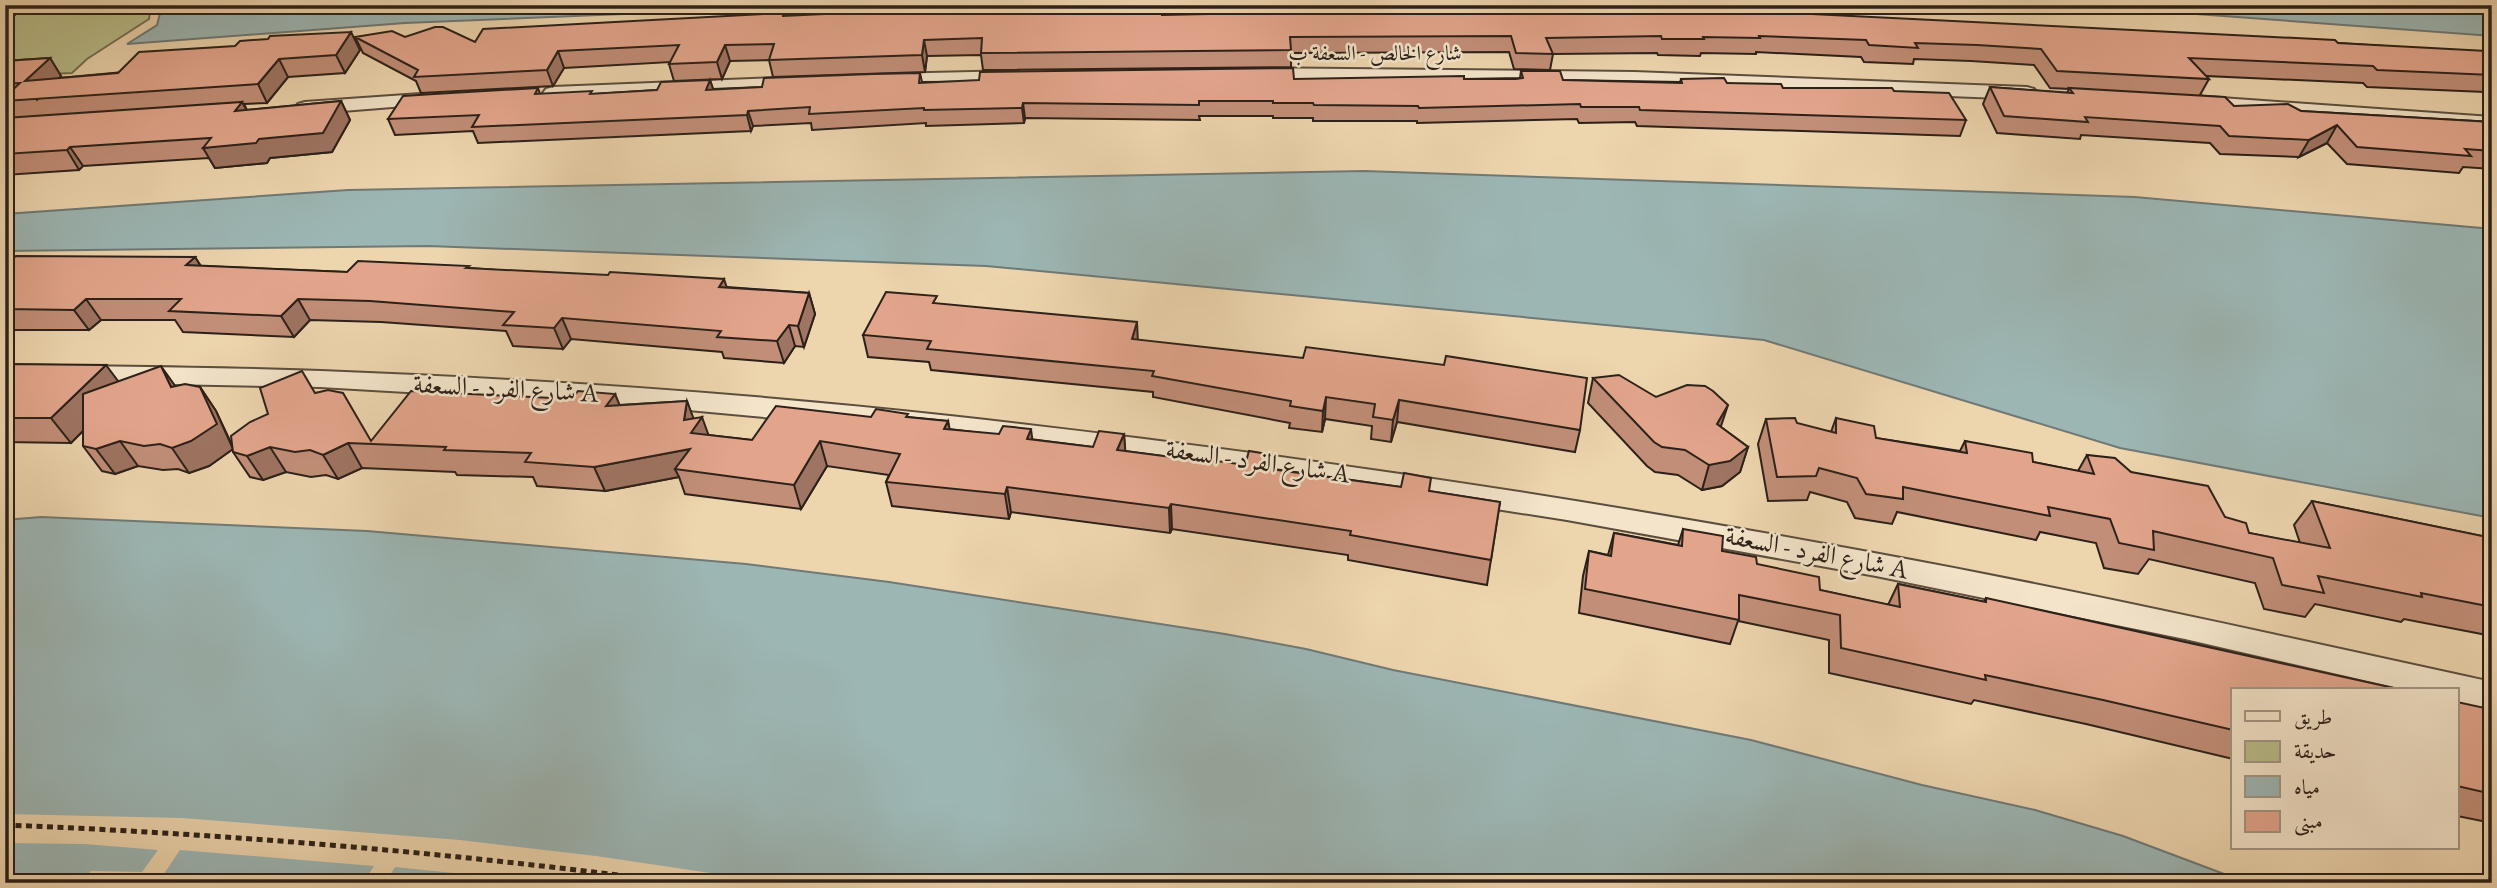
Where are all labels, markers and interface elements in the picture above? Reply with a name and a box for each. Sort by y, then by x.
street label: شارع الخالص - السعفة ب [1288,39,1462,71]
street label: شارع الفرد - السعفة A [412,366,601,415]
street label: شارع الفرد - السعفة A [1163,431,1353,496]
street label: شارع الفرد - السعفة A [1722,518,1912,592]
legend [2231,688,2458,850]
text: طريق [2294,703,2332,730]
text: حديقة [2294,737,2337,764]
text: مياه [2294,773,2320,800]
text: مبنى [2294,807,2323,836]

